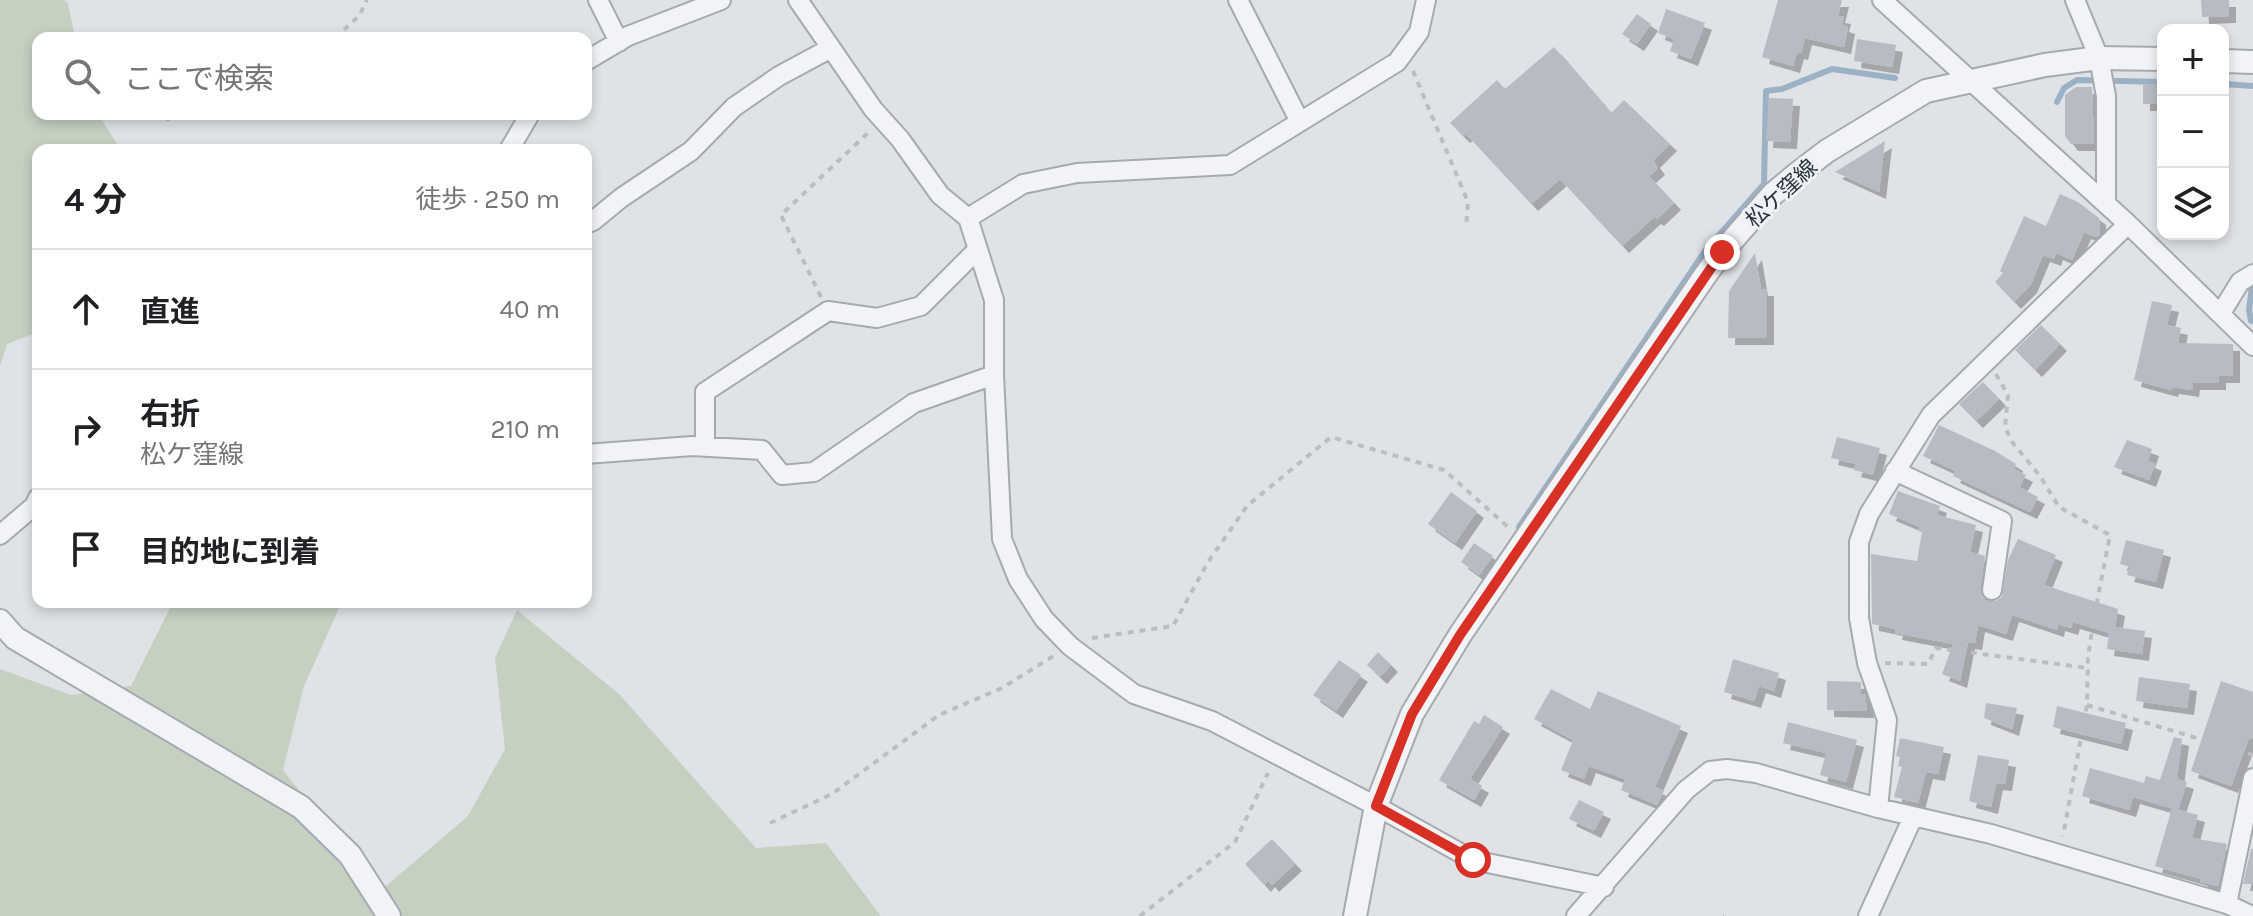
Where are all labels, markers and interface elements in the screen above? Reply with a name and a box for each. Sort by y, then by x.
map controls [2157,24,2229,240]
button: + [2157,24,2229,96]
search box [32,32,592,120]
icon: search [60,54,104,98]
text: ここで検索 [124,61,274,97]
button: − [2157,96,2229,168]
street label: 松ケ窪線 [1741,154,1823,233]
button: layers [2157,168,2229,240]
text: 4 分 [64,180,127,220]
text: 徒歩 · 250 m [415,184,560,215]
route end [1704,234,1740,270]
icon: ahead [64,287,108,331]
text: 直進 [140,294,200,330]
text: 40 m [500,294,560,325]
text: 右折 [140,396,200,432]
icon: right [64,407,108,451]
text: 210 m [490,414,560,445]
text: 松ケ窪線 [140,439,244,470]
icon: arrive [64,527,108,571]
text: 目的地に到着 [140,534,320,570]
route start [1455,842,1491,878]

